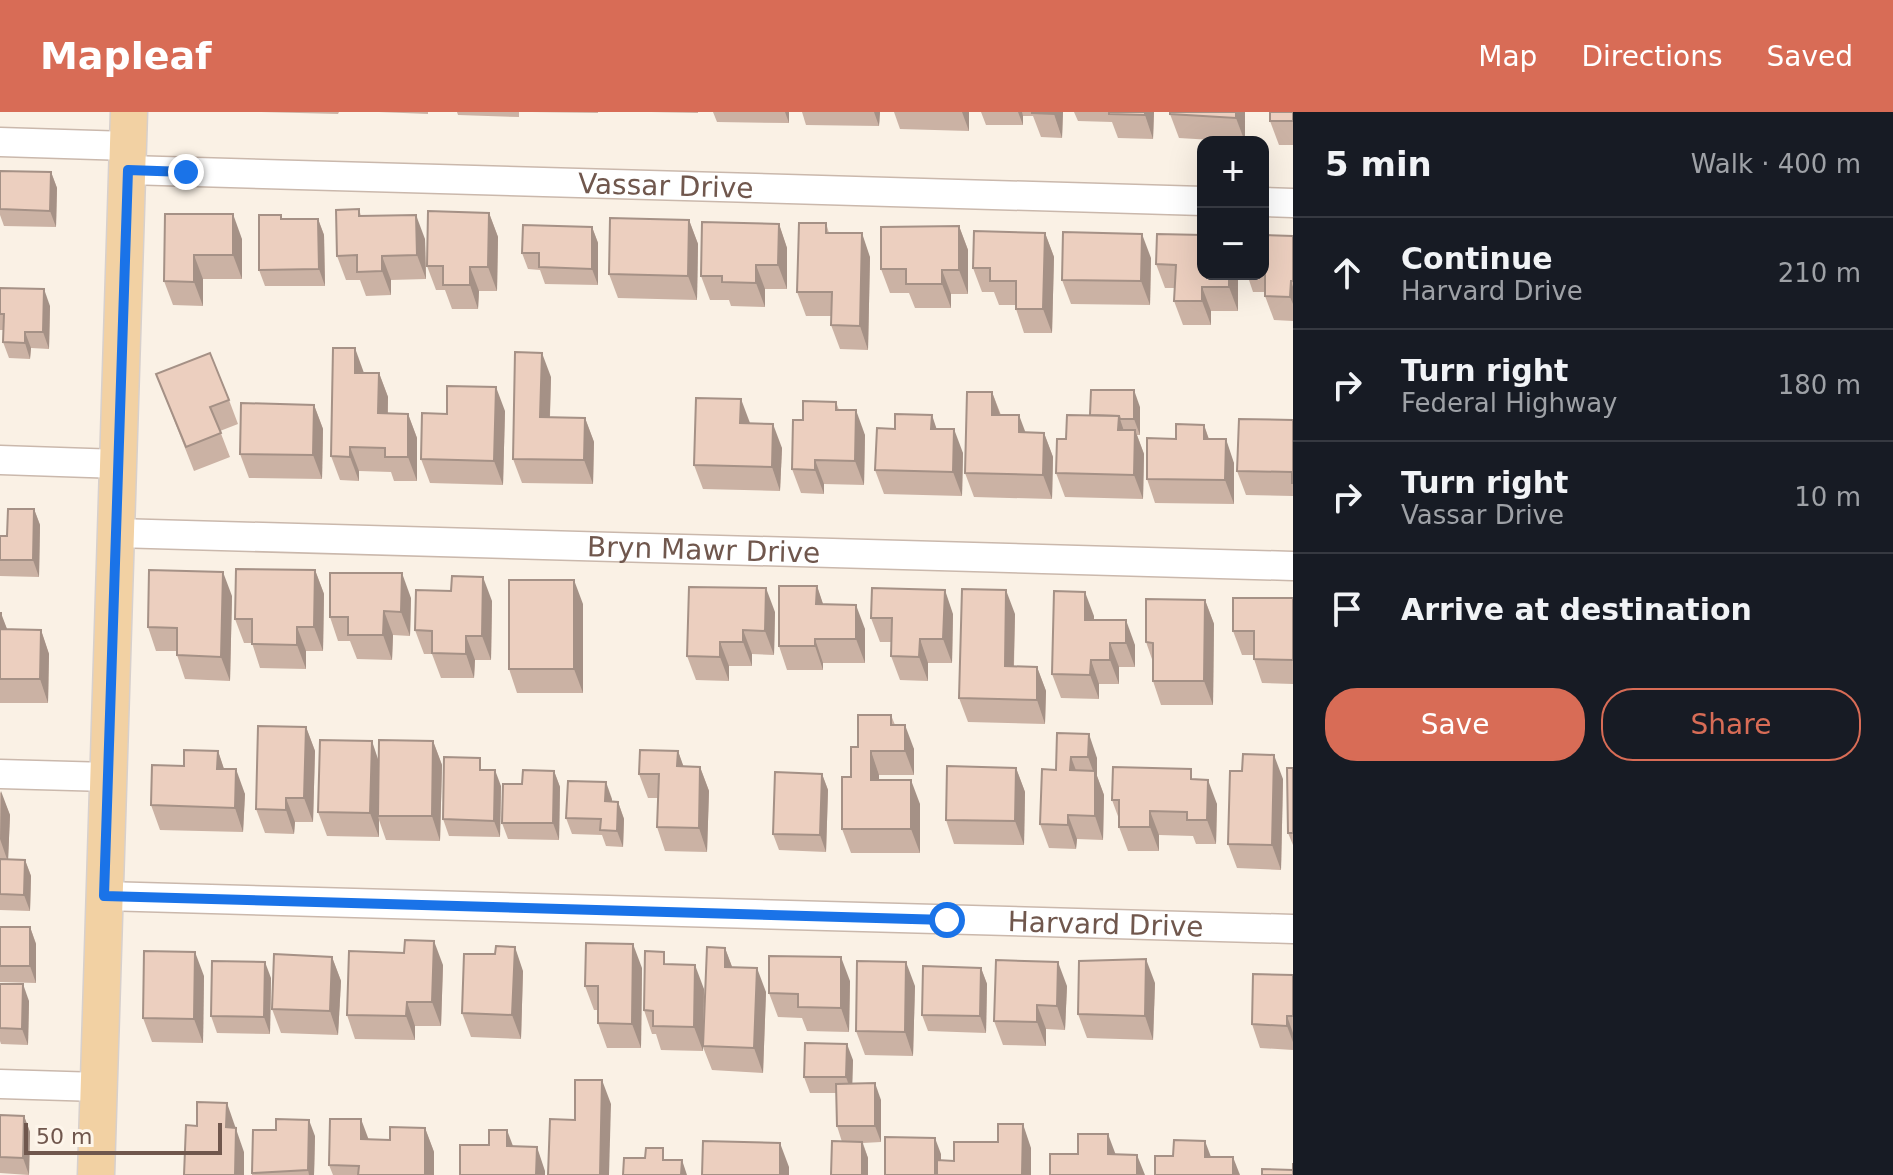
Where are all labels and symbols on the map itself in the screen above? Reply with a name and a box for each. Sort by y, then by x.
route end [168,154,204,190]
street label: Vassar Drive [578,167,754,205]
street label: Bryn Mawr Drive [587,530,821,570]
route start [929,902,965,938]
street label: Harvard Drive [1007,905,1204,944]
scale bar [24,1119,222,1155]

